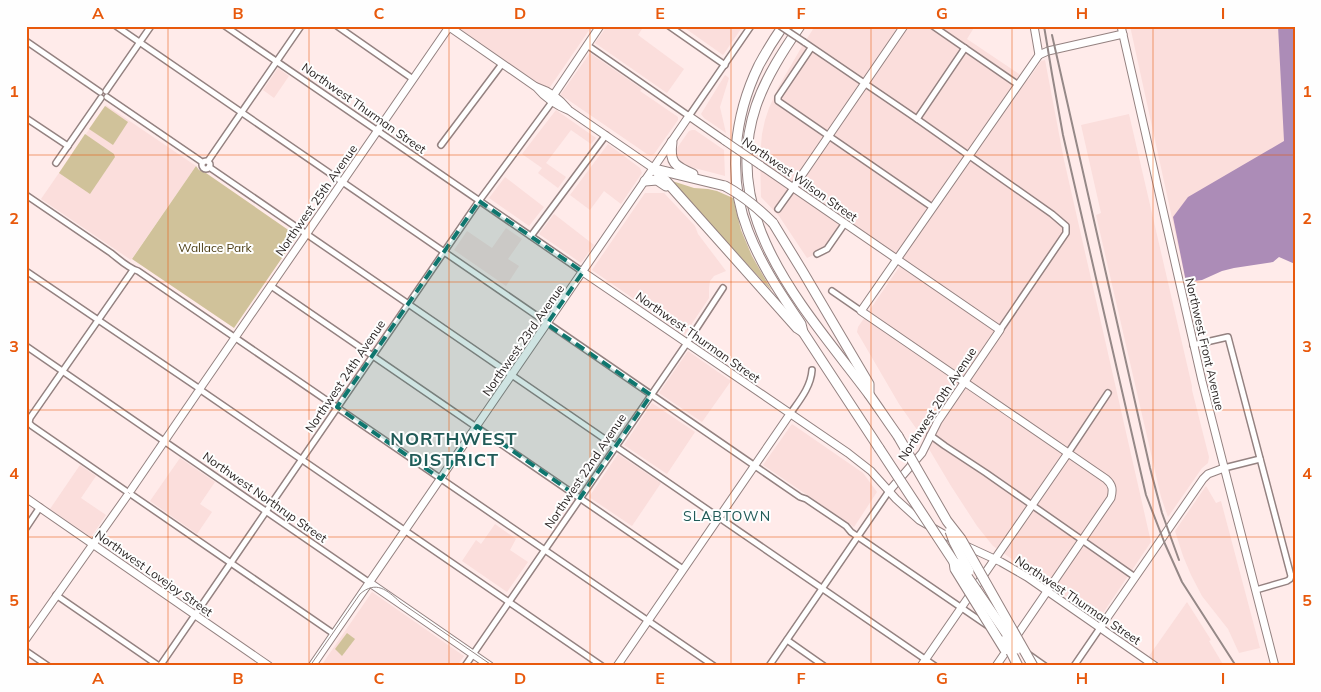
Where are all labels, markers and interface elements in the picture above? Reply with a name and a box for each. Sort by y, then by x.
text: A [92,3,104,23]
text: B [232,3,244,23]
text: C [374,3,385,23]
text: D [514,3,526,23]
text: E [655,3,665,23]
text: F [796,3,806,23]
text: G [936,3,948,23]
text: H [1076,3,1088,23]
text: I [1221,3,1225,23]
street label: Northwest Thurman Street [299,59,429,157]
text: 1 [9,81,19,101]
text: 1 [1302,81,1312,101]
street label: Northwest Wilson Street [740,134,860,224]
street label: Northwest 25th Avenue [272,141,360,259]
text: 2 [9,208,19,228]
text: 2 [1302,208,1312,228]
park label: Wallace Park [178,240,253,255]
street label: Northwest Front Avenue [1182,276,1228,412]
street label: Northwest 23rd Avenue [479,281,567,399]
street label: Northwest Thurman Street [633,288,763,386]
street label: Northwest 24th Avenue [302,317,388,435]
text: 3 [9,336,19,356]
text: 3 [1302,336,1312,356]
street label: Northwest 20th Avenue [895,344,979,464]
street label: Northwest 22nd Avenue [541,411,629,531]
district label: NORTHWEST DISTRICT [390,427,518,471]
street label: Northwest Northrup Street [200,448,330,546]
text: 4 [9,463,19,483]
text: 4 [1302,463,1312,483]
district label: SLABTOWN [683,507,771,525]
street label: Northwest Lovejoy Street [92,527,216,619]
street label: Northwest Thurman Street [1012,552,1144,648]
text: 5 [9,590,19,610]
text: 5 [1302,590,1312,610]
text: A [92,668,104,688]
text: B [232,668,244,688]
text: C [374,668,385,688]
text: D [514,668,526,688]
text: E [655,668,665,688]
text: F [796,668,806,688]
text: G [936,668,948,688]
text: H [1076,668,1088,688]
text: I [1221,668,1225,688]

